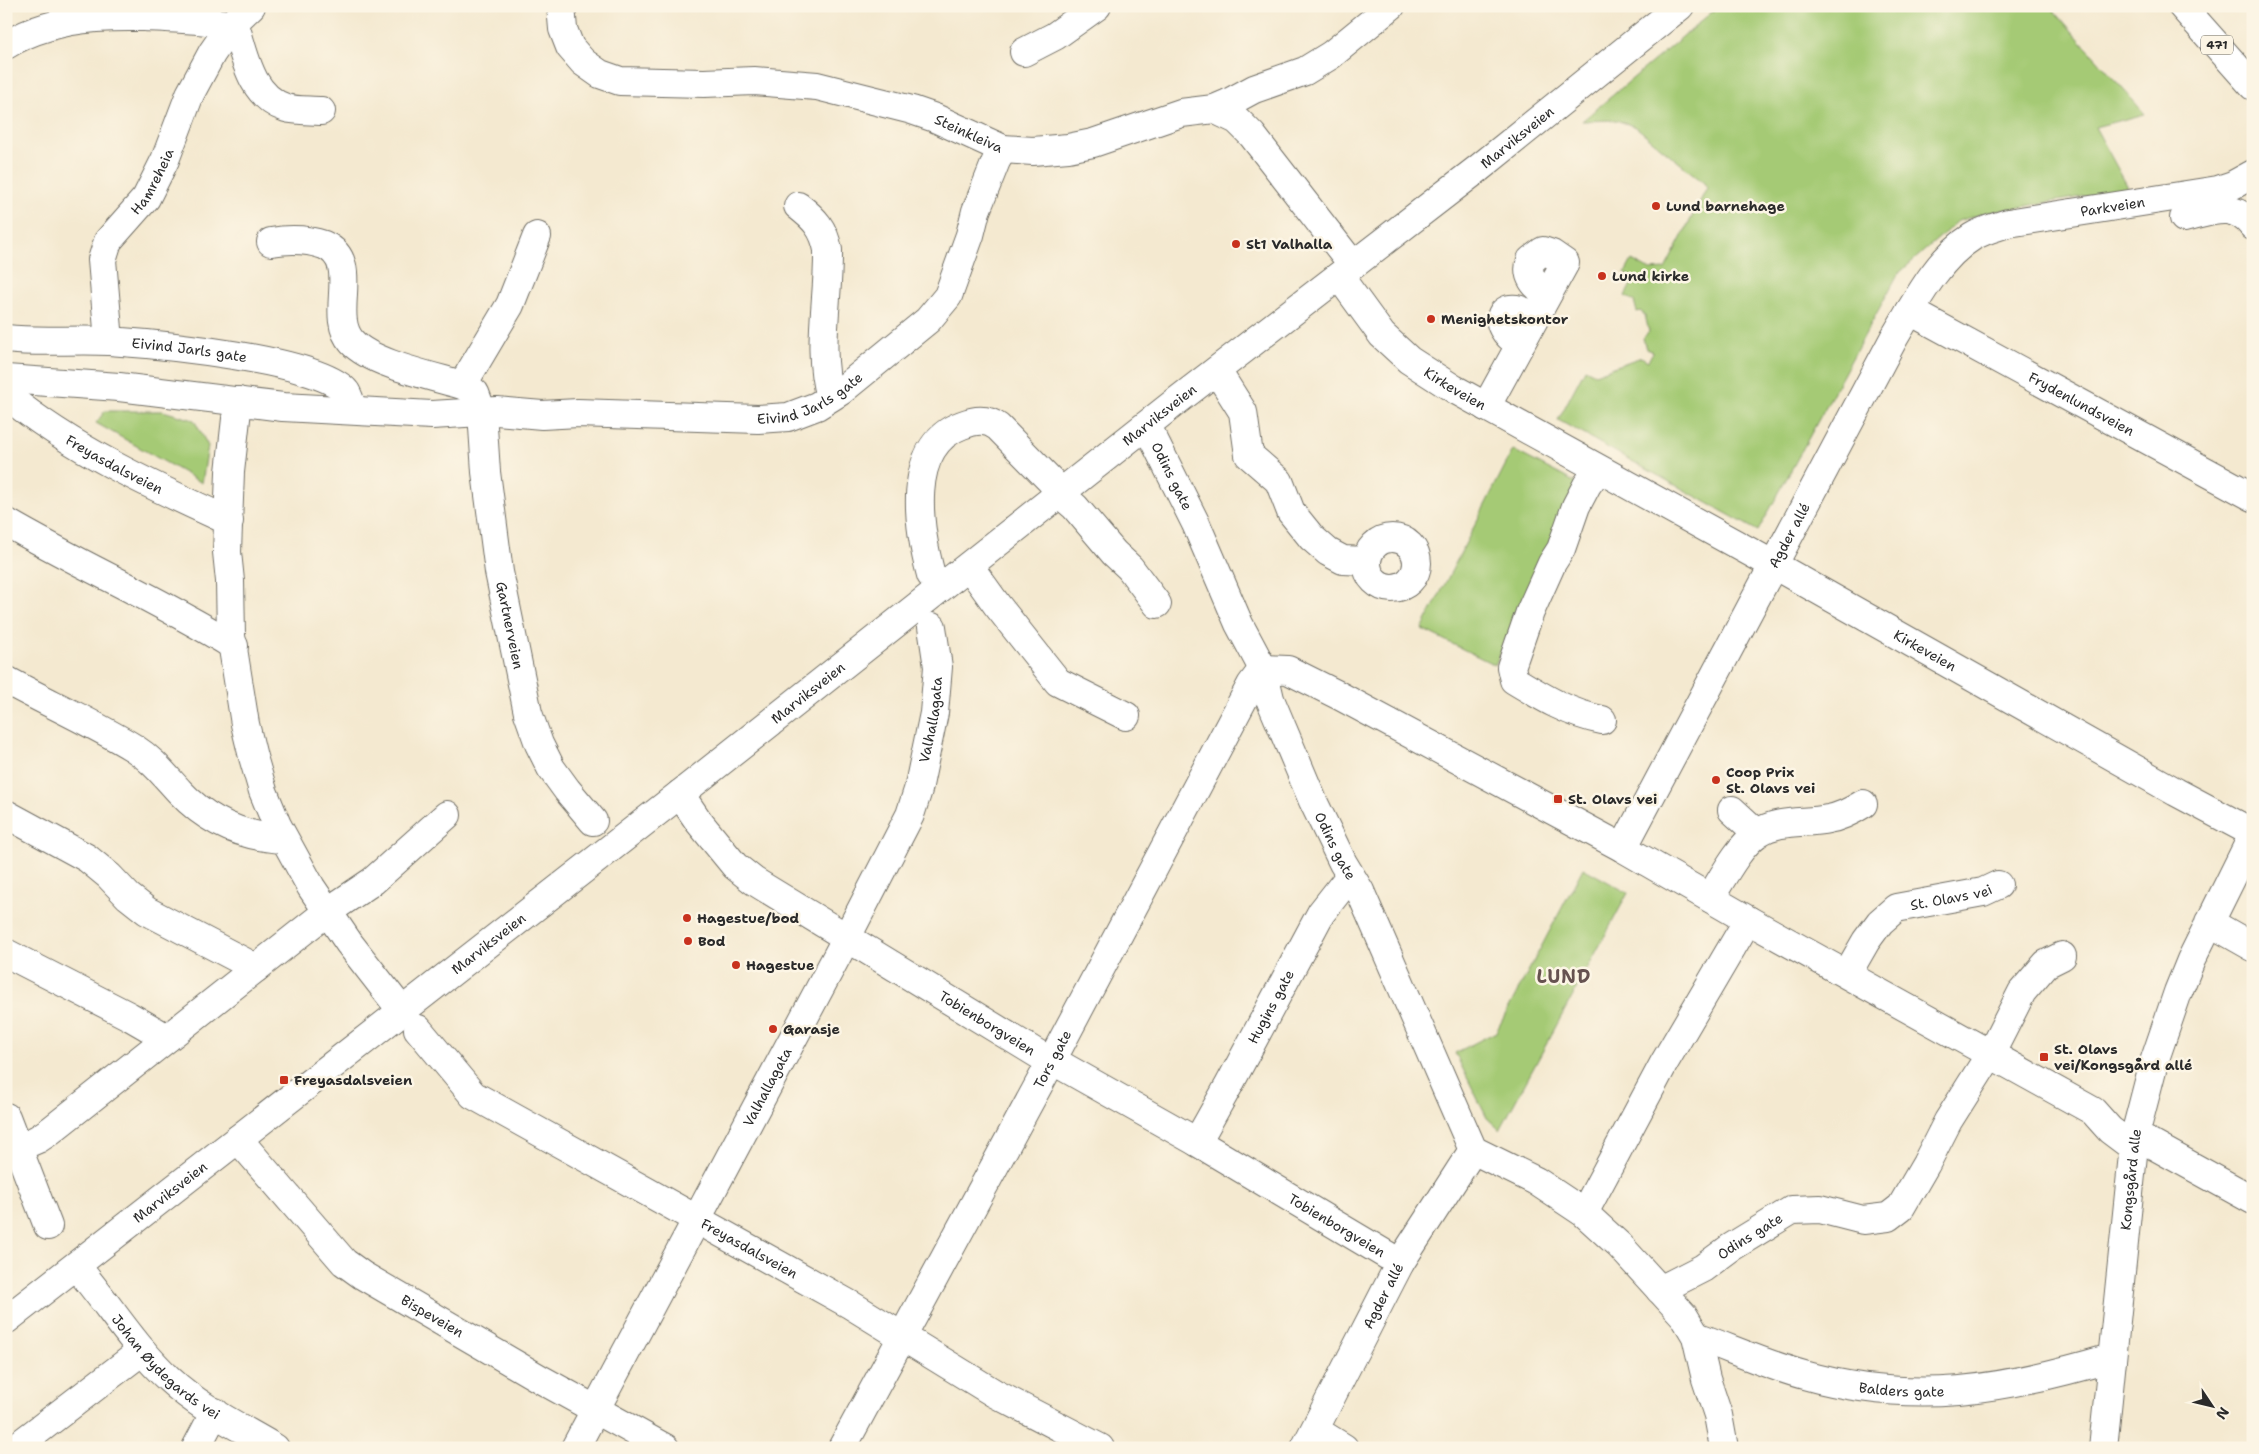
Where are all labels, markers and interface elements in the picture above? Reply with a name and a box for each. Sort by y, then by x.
road number: 471 [2201,36,2233,54]
street label: Marviksveien [1477,102,1558,172]
street label: Steinkleiva [932,110,1006,157]
street label: Hamreheia [127,146,178,218]
street label: Parkveien [2079,193,2147,221]
place label: Lund barnehage [1666,197,1785,215]
marker: Lund barnehage [1650,200,1662,212]
place label: St1 Valhalla [1246,235,1333,253]
marker: St1 Valhalla [1230,238,1242,250]
place label: Lund kirke [1612,267,1689,285]
marker: Lund kirke [1596,270,1608,282]
place label: Menighetskontor [1441,310,1569,328]
marker: Menighetskontor [1425,313,1437,325]
street label: Eivind Jarls gate [131,334,249,366]
street label: Kirkeveien [1421,363,1490,414]
street label: Eivind Jarls gate [756,368,866,428]
street label: Frydenlundsveien [2025,368,2138,440]
street label: Marviksveien [1119,380,1200,450]
street label: Freyasdalsveien [62,431,166,498]
street label: Odins gate [1148,439,1197,513]
street label: Agder allé [1764,500,1814,571]
street label: Gartnerveien [492,580,528,671]
street label: Kirkeveien [1891,626,1960,675]
street label: Marviksveien [767,658,849,728]
street label: Valhallagata [915,676,946,764]
place label: Coop Prix St. Olavs vei [1726,763,1815,797]
marker: Coop Prix St. Olavs vei [1710,774,1722,786]
place label: St. Olavs vei [1568,790,1657,808]
marker: St. Olavs vei [1552,793,1564,805]
street label: Odins gate [1311,809,1360,883]
street label: St. Olavs vei [1909,880,1995,914]
street label: Marviksveien [448,909,530,978]
place label: Hagestue/bod [697,909,800,927]
marker: Hagestue/bod [681,912,693,924]
place label: Bod [698,932,726,950]
marker: Bod [682,935,694,947]
place label: Hagestue [746,956,814,974]
marker: Hagestue [730,959,742,971]
district label: LUND [1536,964,1592,989]
street label: Hugins gate [1244,967,1298,1047]
street label: Tobienborgveien [936,987,1039,1060]
place label: Garasje [783,1020,840,1038]
marker: Garasje [767,1023,779,1035]
street label: Tors gate [1029,1027,1075,1092]
place label: St. Olavs vei/Kongsgård allé [2054,1040,2192,1074]
street label: Valhallagata [739,1044,796,1130]
marker: St. Olavs vei/Kongsgård allé [2038,1051,2050,1063]
place label: Freyasdalsveien [294,1071,412,1089]
marker: Freyasdalsveien [278,1074,290,1086]
street label: Kongsgård alle [2116,1126,2145,1231]
street label: Marviksveien [129,1157,211,1227]
street label: Tobienborgveien [1285,1189,1389,1261]
street label: Odins gate [1714,1209,1786,1263]
street label: Freyasdalsveien [698,1214,801,1283]
street label: Agder allé [1359,1260,1407,1332]
street label: Bispeveien [398,1291,467,1342]
street label: Johan Øydegards vei [108,1311,223,1423]
street label: Balders gate [1858,1378,1945,1401]
north arrow [2186,1382,2236,1432]
text: N [2212,1404,2233,1423]

